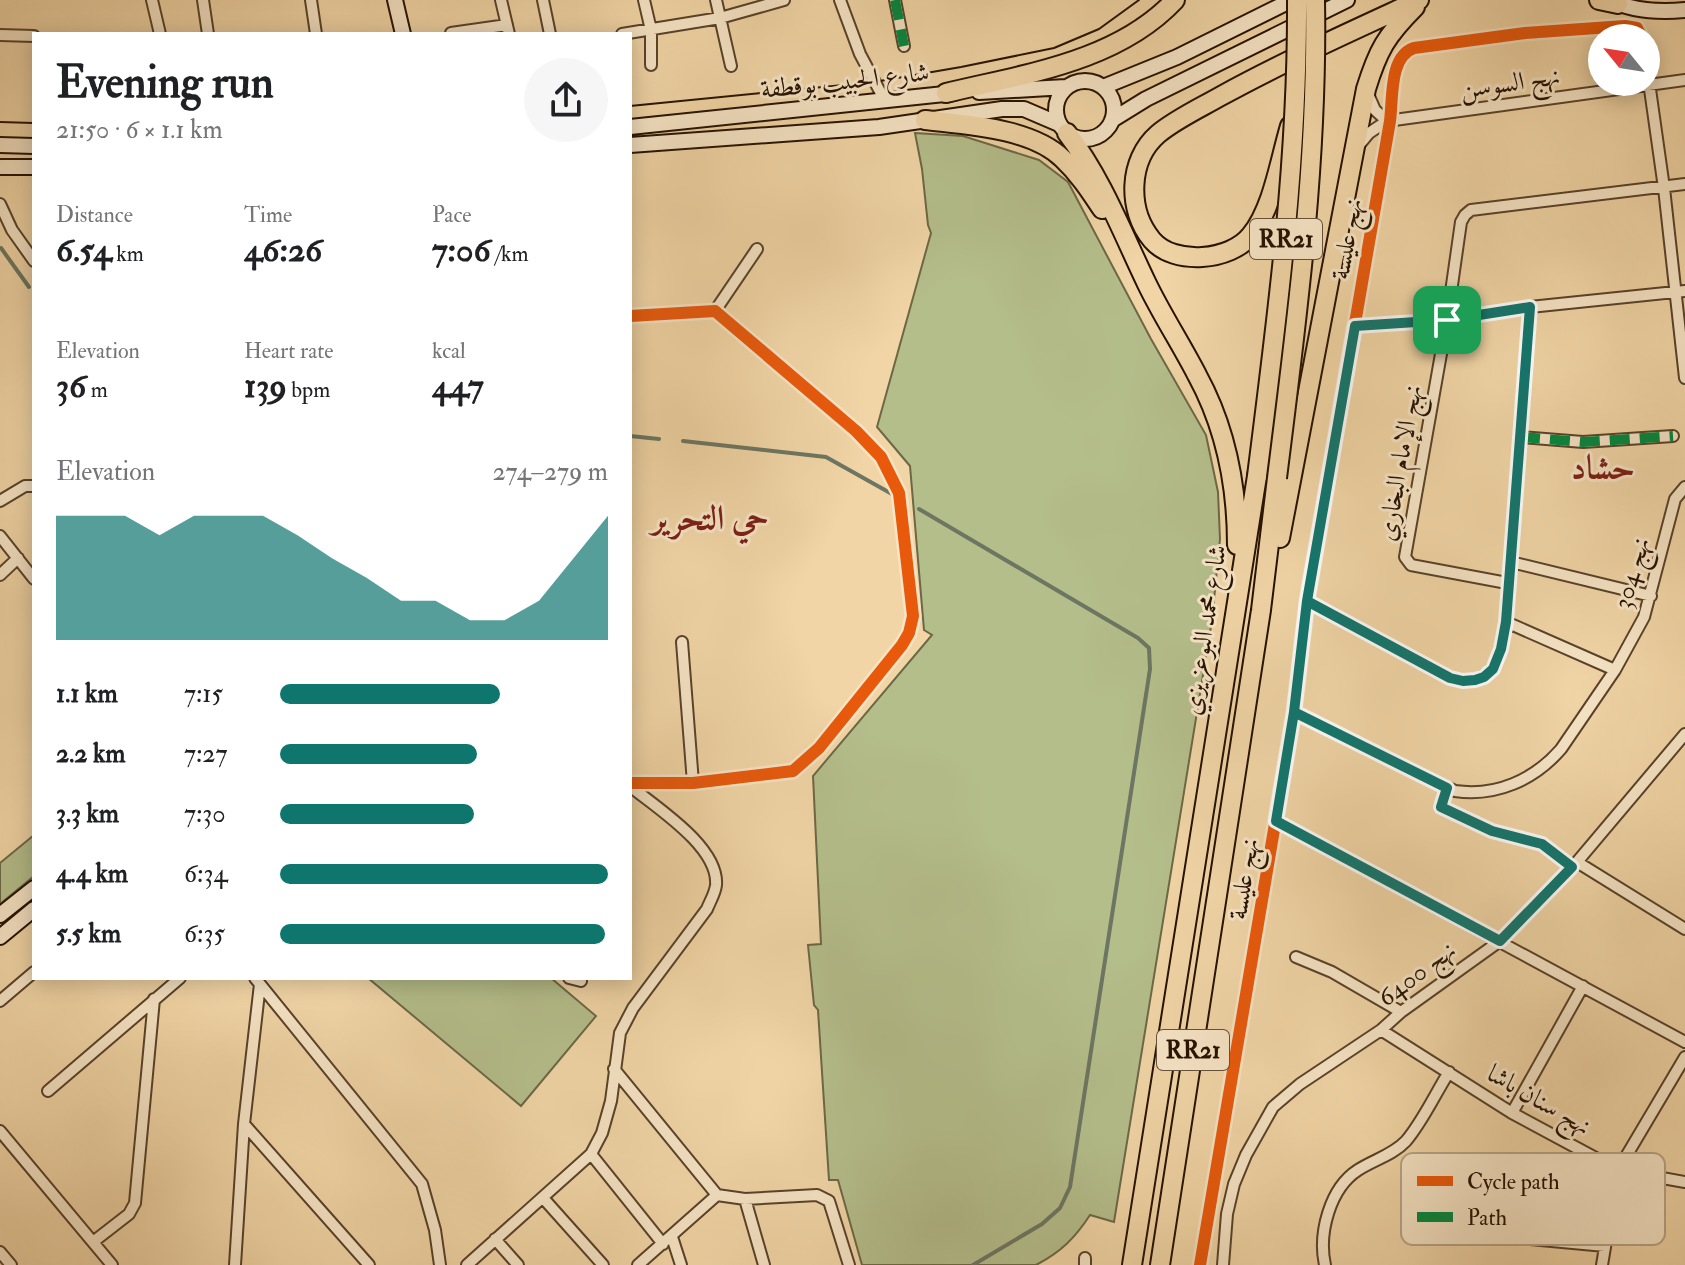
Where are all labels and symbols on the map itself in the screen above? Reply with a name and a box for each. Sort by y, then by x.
north arrow [1588,24,1660,96]
street label: شارع الحبيب بوقطفة [759,56,931,111]
street label: نهج السوسن [1458,60,1563,113]
street label: نهج عليسة [1324,196,1377,283]
road number: RR21 [1250,219,1322,259]
pin [1413,286,1481,354]
street label: نهج الإمام البخاري [1371,382,1436,545]
district label: حشاد [1571,446,1635,489]
district label: حي التحرير [647,497,769,545]
street label: نهج 304 [1607,533,1664,615]
street label: شارع محمد البوعزيزي [1176,543,1239,718]
street label: نهج عليسة [1222,836,1273,923]
street label: نهج 6400 [1372,934,1467,1019]
road number: RR21 [1157,1030,1229,1070]
street label: نهج سنان باشا [1478,1057,1597,1149]
legend [1401,1153,1665,1245]
text: Cycle path [1467,1168,1560,1197]
text: Path [1467,1204,1508,1232]

